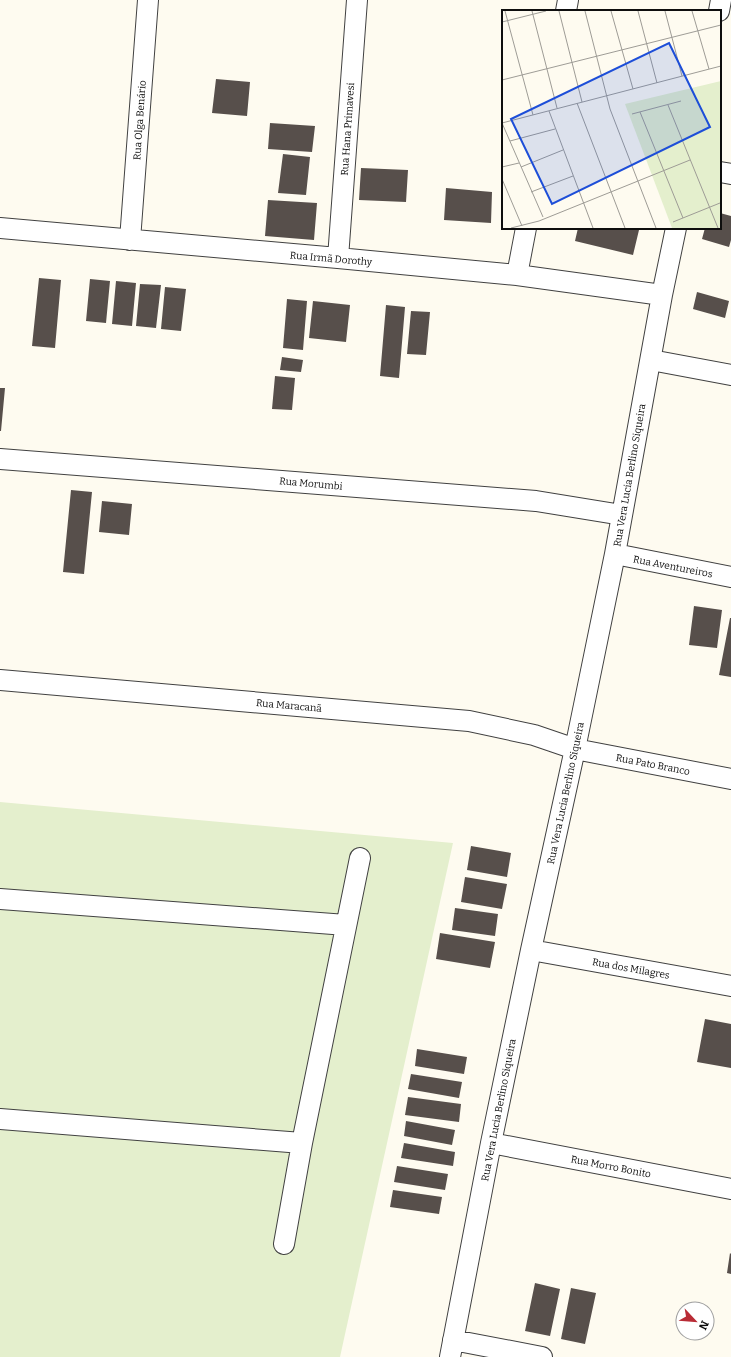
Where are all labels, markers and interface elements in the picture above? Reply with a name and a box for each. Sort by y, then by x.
inset map [502,10,721,229]
street label: Rua Olga Benário [131,80,149,160]
street label: Rua Hana Primavesi [339,82,357,176]
street label: Rua Irmã Dorothy [289,249,373,269]
street label: Rua Vera Lucia Berlino Siqueira [612,402,649,548]
street label: Rua Morumbi [279,475,343,493]
street label: Rua Aventureiros [632,553,714,581]
street label: Rua Maracanã [255,697,323,715]
street label: Rua Vera Lucia Berlino Siqueira [545,721,587,865]
street label: Rua Pato Branco [615,752,691,778]
street label: Rua dos Milagres [591,956,671,982]
street label: Rua Vera Lucia Berlino Siqueira [479,1037,519,1182]
street label: Rua Morro Bonito [570,1153,652,1181]
north arrow [675,1301,715,1341]
text: N [696,1318,711,1332]

